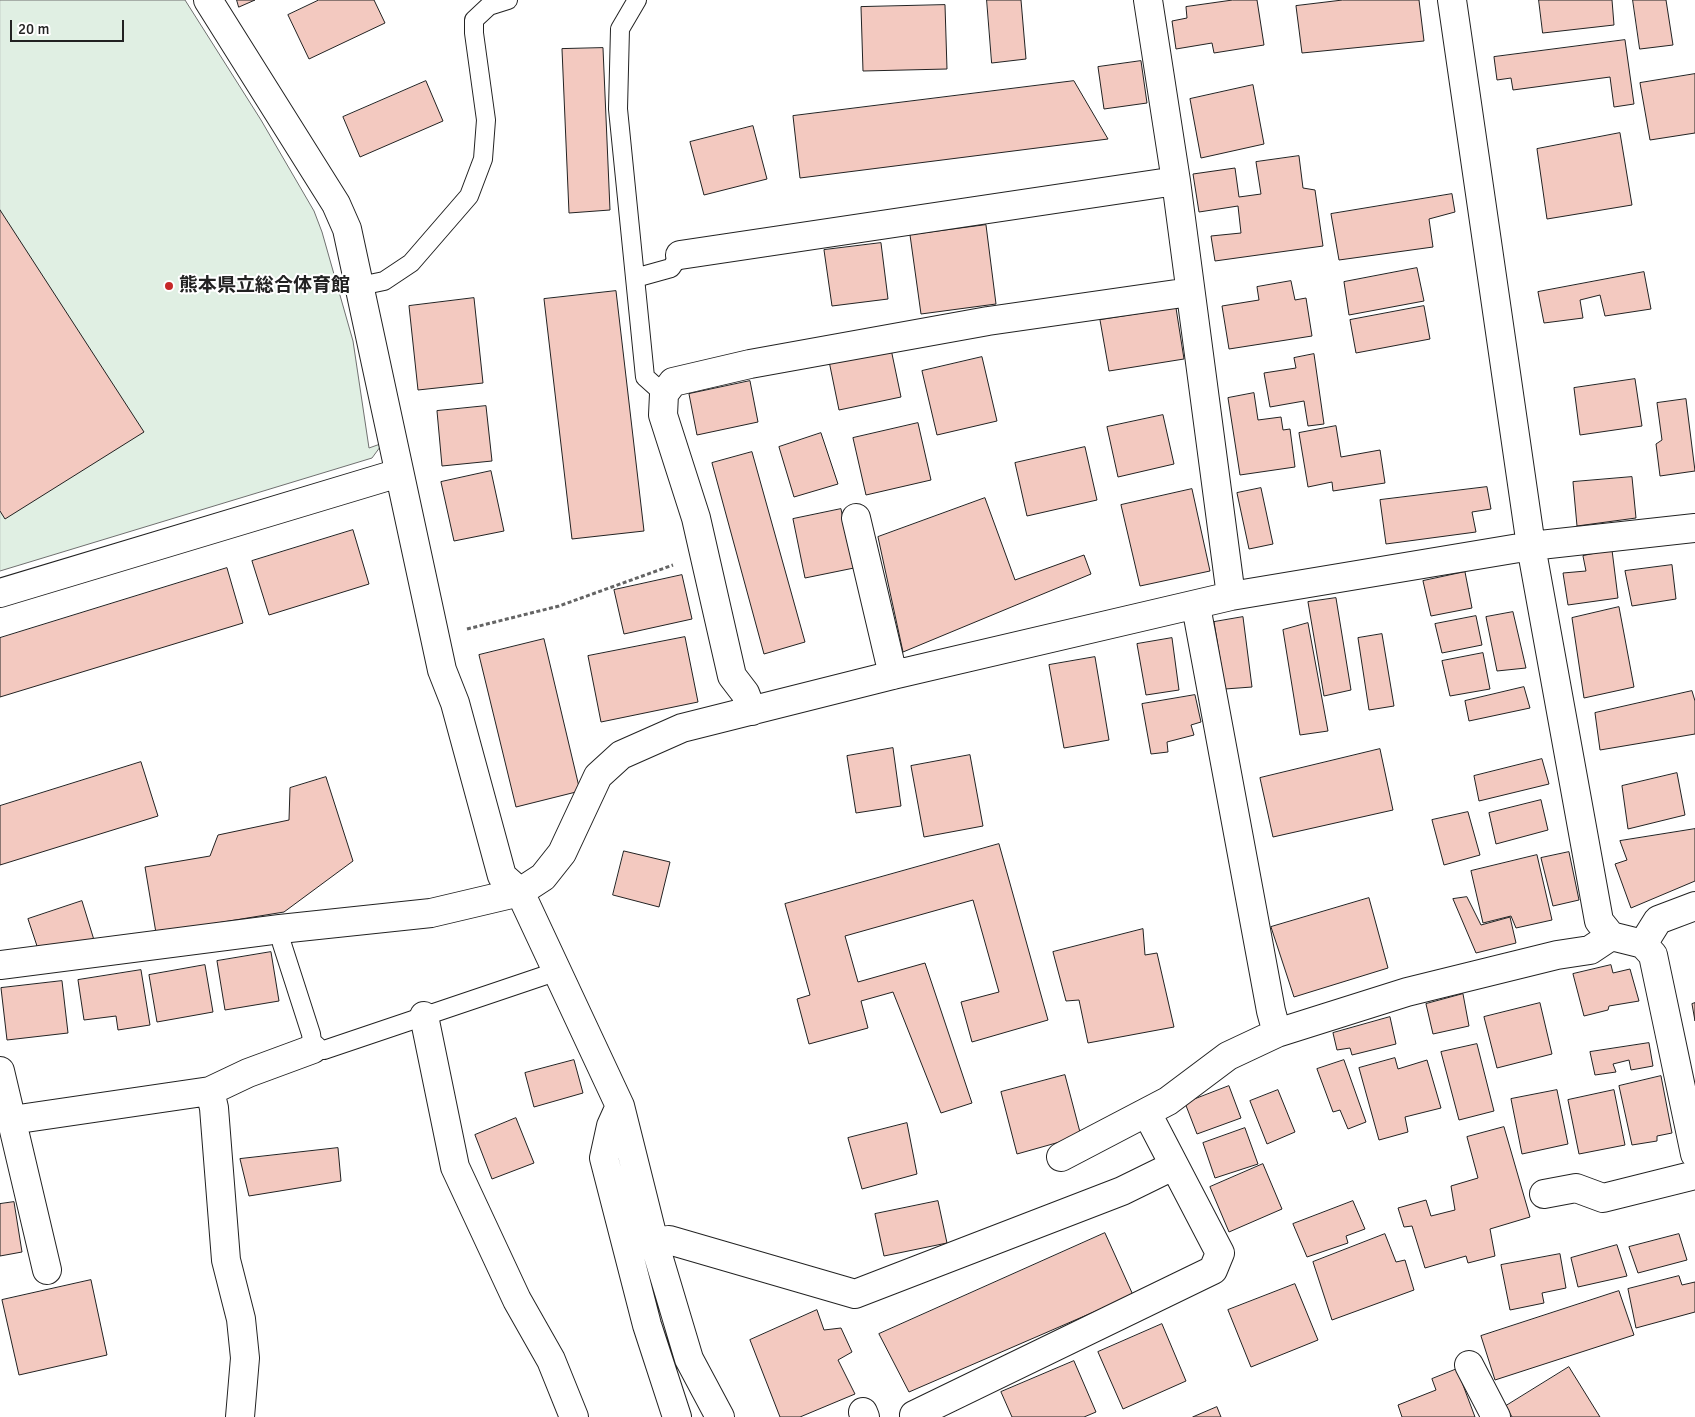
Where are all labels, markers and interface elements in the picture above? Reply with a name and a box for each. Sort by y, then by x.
scale bar [12,10,126,42]
text: 20 m [18,20,49,38]
place label: 熊本県立総合体育館 [179,275,350,297]
marker: 熊本県立総合体育館 [163,280,175,292]

